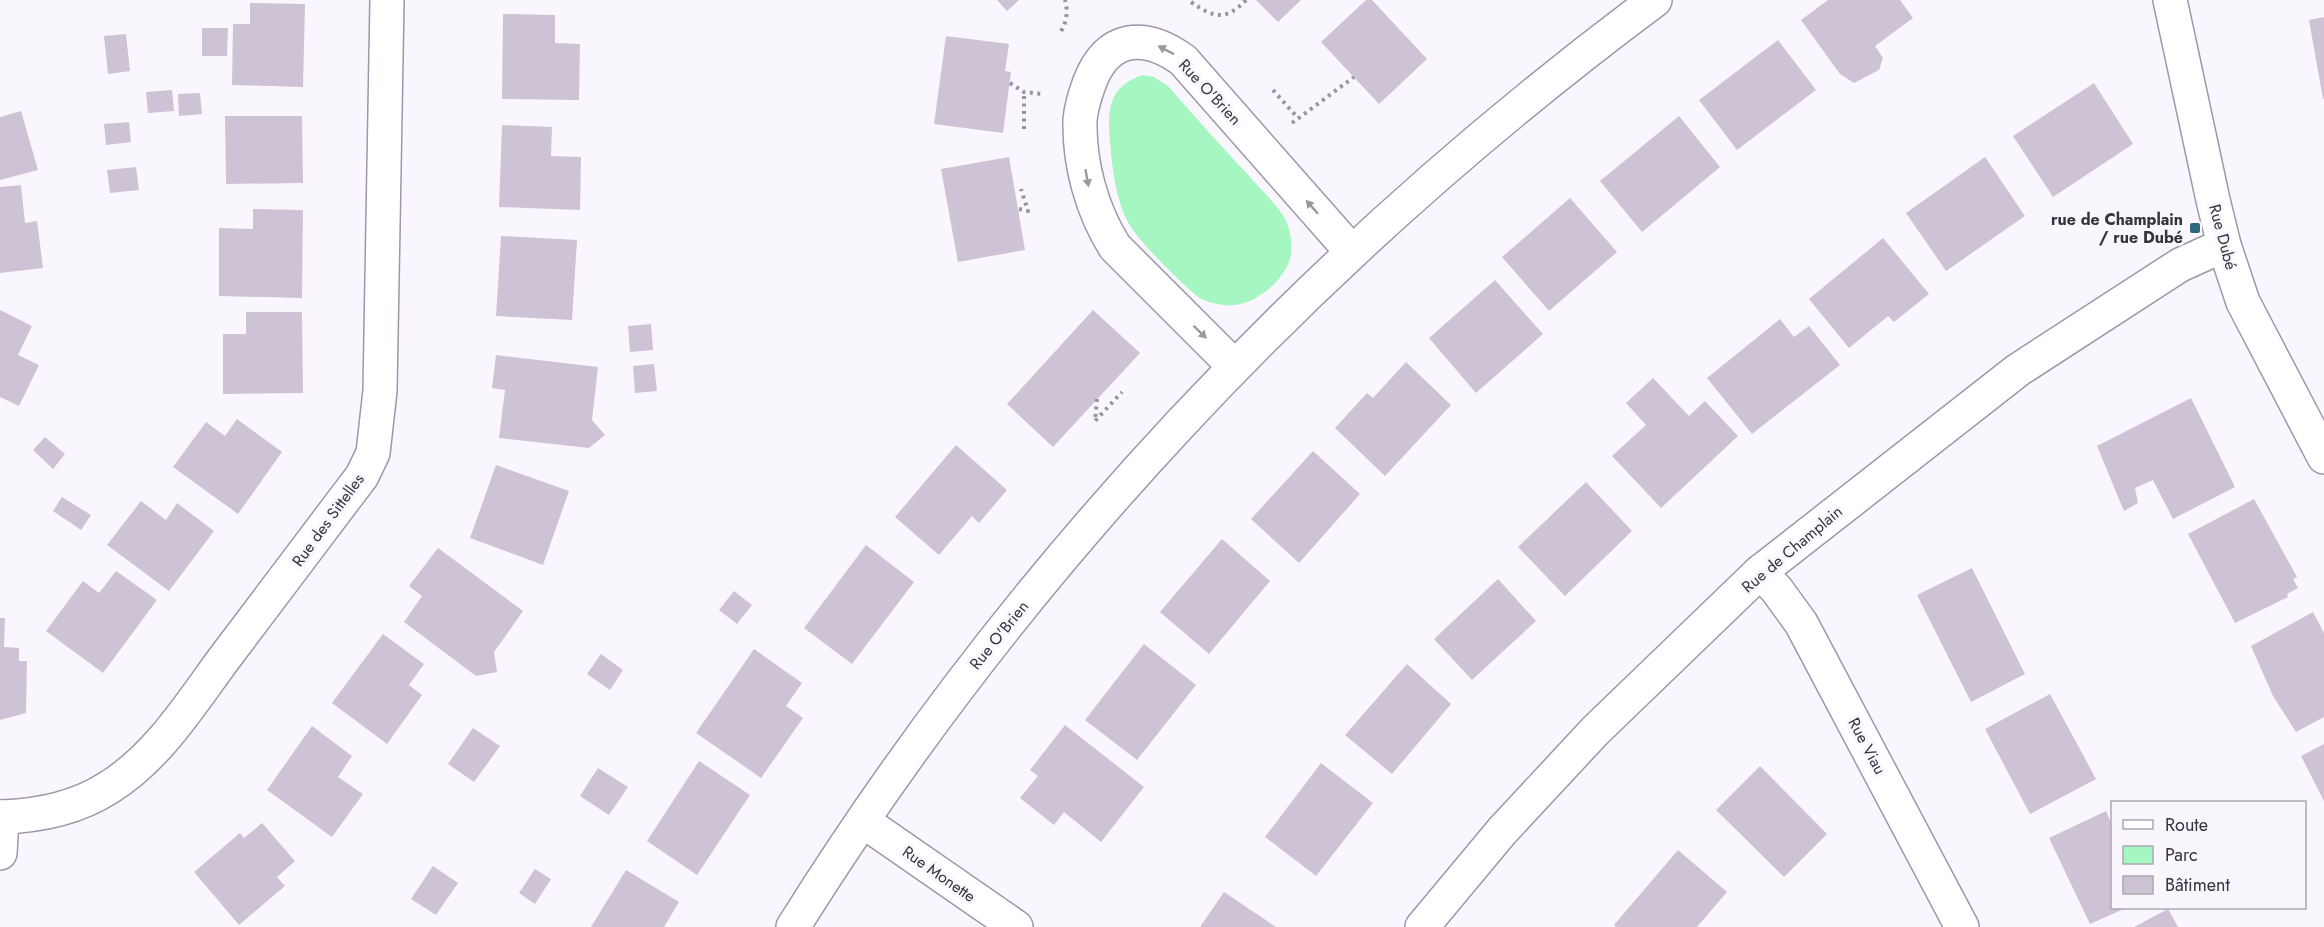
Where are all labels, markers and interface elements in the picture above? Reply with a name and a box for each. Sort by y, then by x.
one-way arrow [1157,45,1174,54]
street label: Rue O'Brien [1173,54,1247,130]
one-way arrow [1083,169,1092,188]
one-way arrow [1306,199,1319,215]
street label: Rue Dubé [2203,202,2243,272]
place label: rue de Champlain / rue Dubé [2051,208,2183,249]
marker: rue de Champlain / rue Dubé [2188,221,2202,235]
one-way arrow [1192,325,1207,339]
street label: Rue des Sittelles [286,469,370,571]
street label: Rue de Champlain [1737,500,1847,598]
street label: Rue O'Brien [964,596,1034,674]
street label: Rue Viau [1842,714,1892,778]
legend [2111,801,2306,909]
text: Route [2165,812,2208,838]
street label: Rue Monette [898,840,980,908]
text: Parc [2165,842,2198,868]
text: Bâtiment [2165,872,2231,898]

